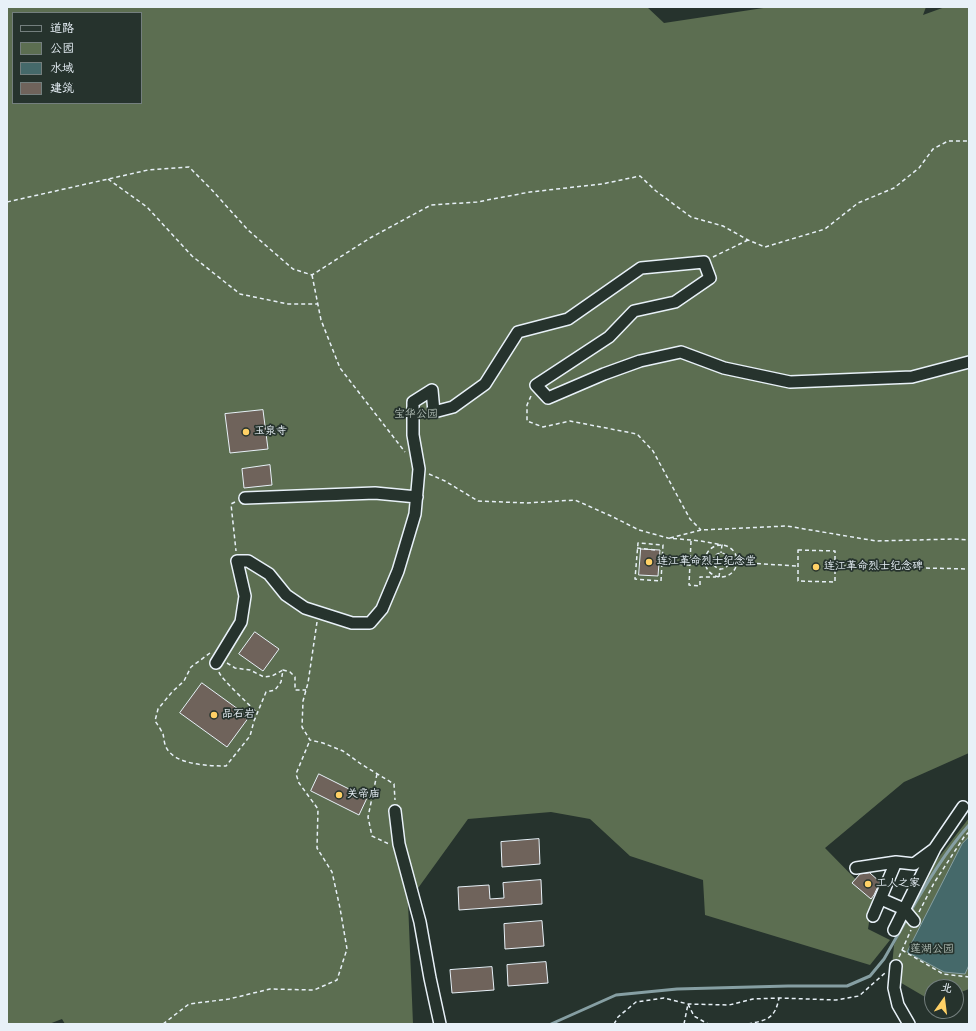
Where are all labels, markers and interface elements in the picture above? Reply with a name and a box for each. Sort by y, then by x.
legend [12,12,142,104]
text: 道路 [50,20,74,37]
text: 公园 [50,40,74,57]
text: 水域 [50,60,74,77]
text: 建筑 [50,80,74,97]
park label: 宝华公园 [394,408,438,422]
place label: 玉泉寺 [254,425,287,439]
marker: 玉泉寺 [241,427,251,437]
place label: 连江革命烈士纪念堂 [657,555,756,569]
marker: 连江革命烈士纪念堂 [644,557,654,567]
place label: 连江革命烈士纪念碑 [824,560,923,574]
marker: 连江革命烈士纪念碑 [811,562,821,572]
place label: 品石岩 [222,708,255,722]
marker: 品石岩 [209,710,219,720]
place label: 关帝庙 [347,788,380,802]
marker: 关帝庙 [334,790,344,800]
place label: 工人之家 [876,877,920,891]
marker: 工人之家 [863,879,873,889]
park label: 莲湖公园 [910,943,954,957]
north arrow [924,979,964,1019]
text: 北 [940,979,954,996]

